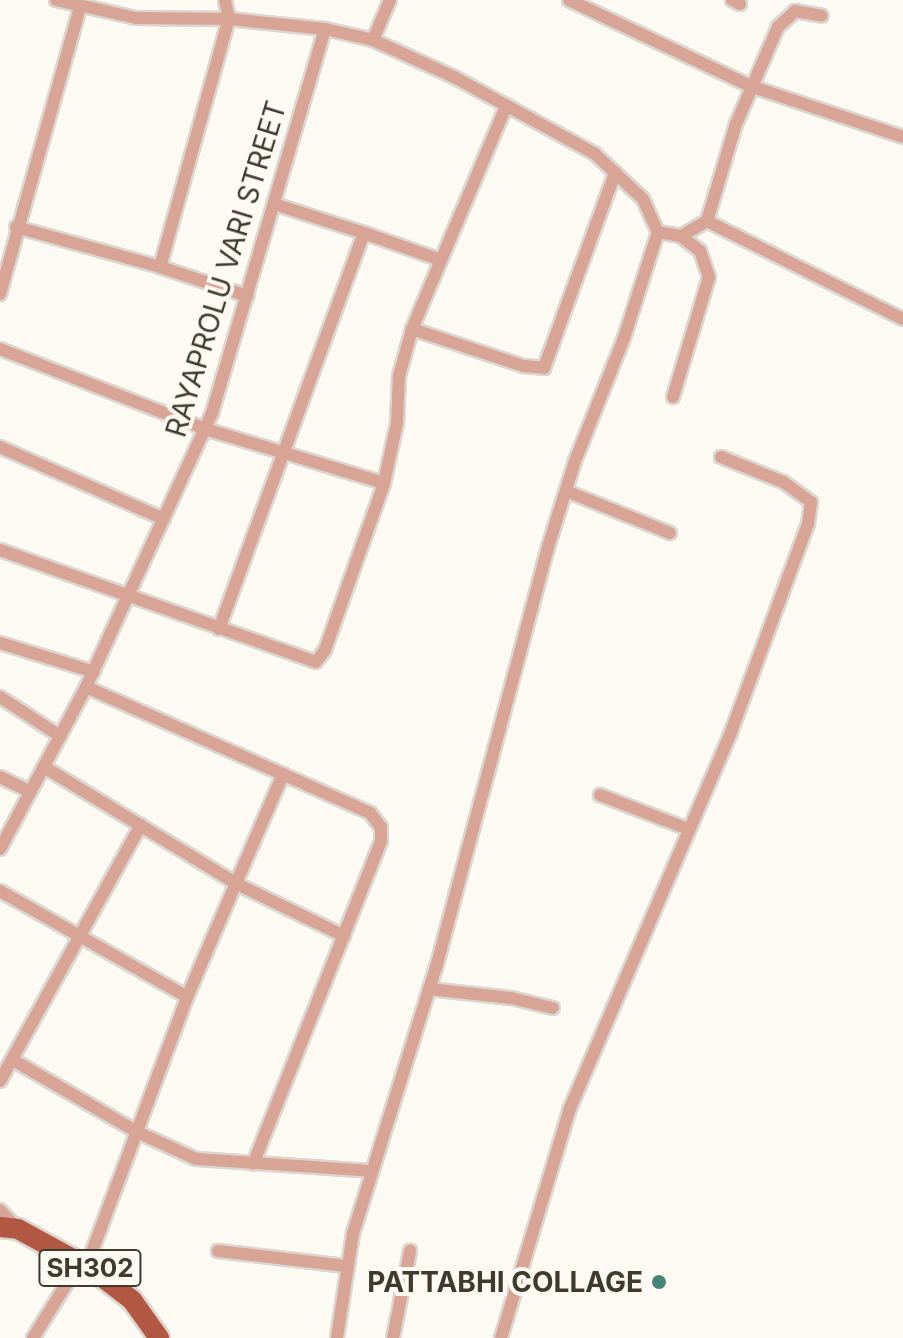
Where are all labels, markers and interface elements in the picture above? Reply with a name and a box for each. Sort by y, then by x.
street label: RAYAPROLU VARI STREET [159,97,293,441]
road number: SH302 [38,1246,142,1290]
place label: PATTABHI COLLAGE [367,1265,643,1299]
marker: PATTABHI COLLAGE [650,1273,668,1291]

